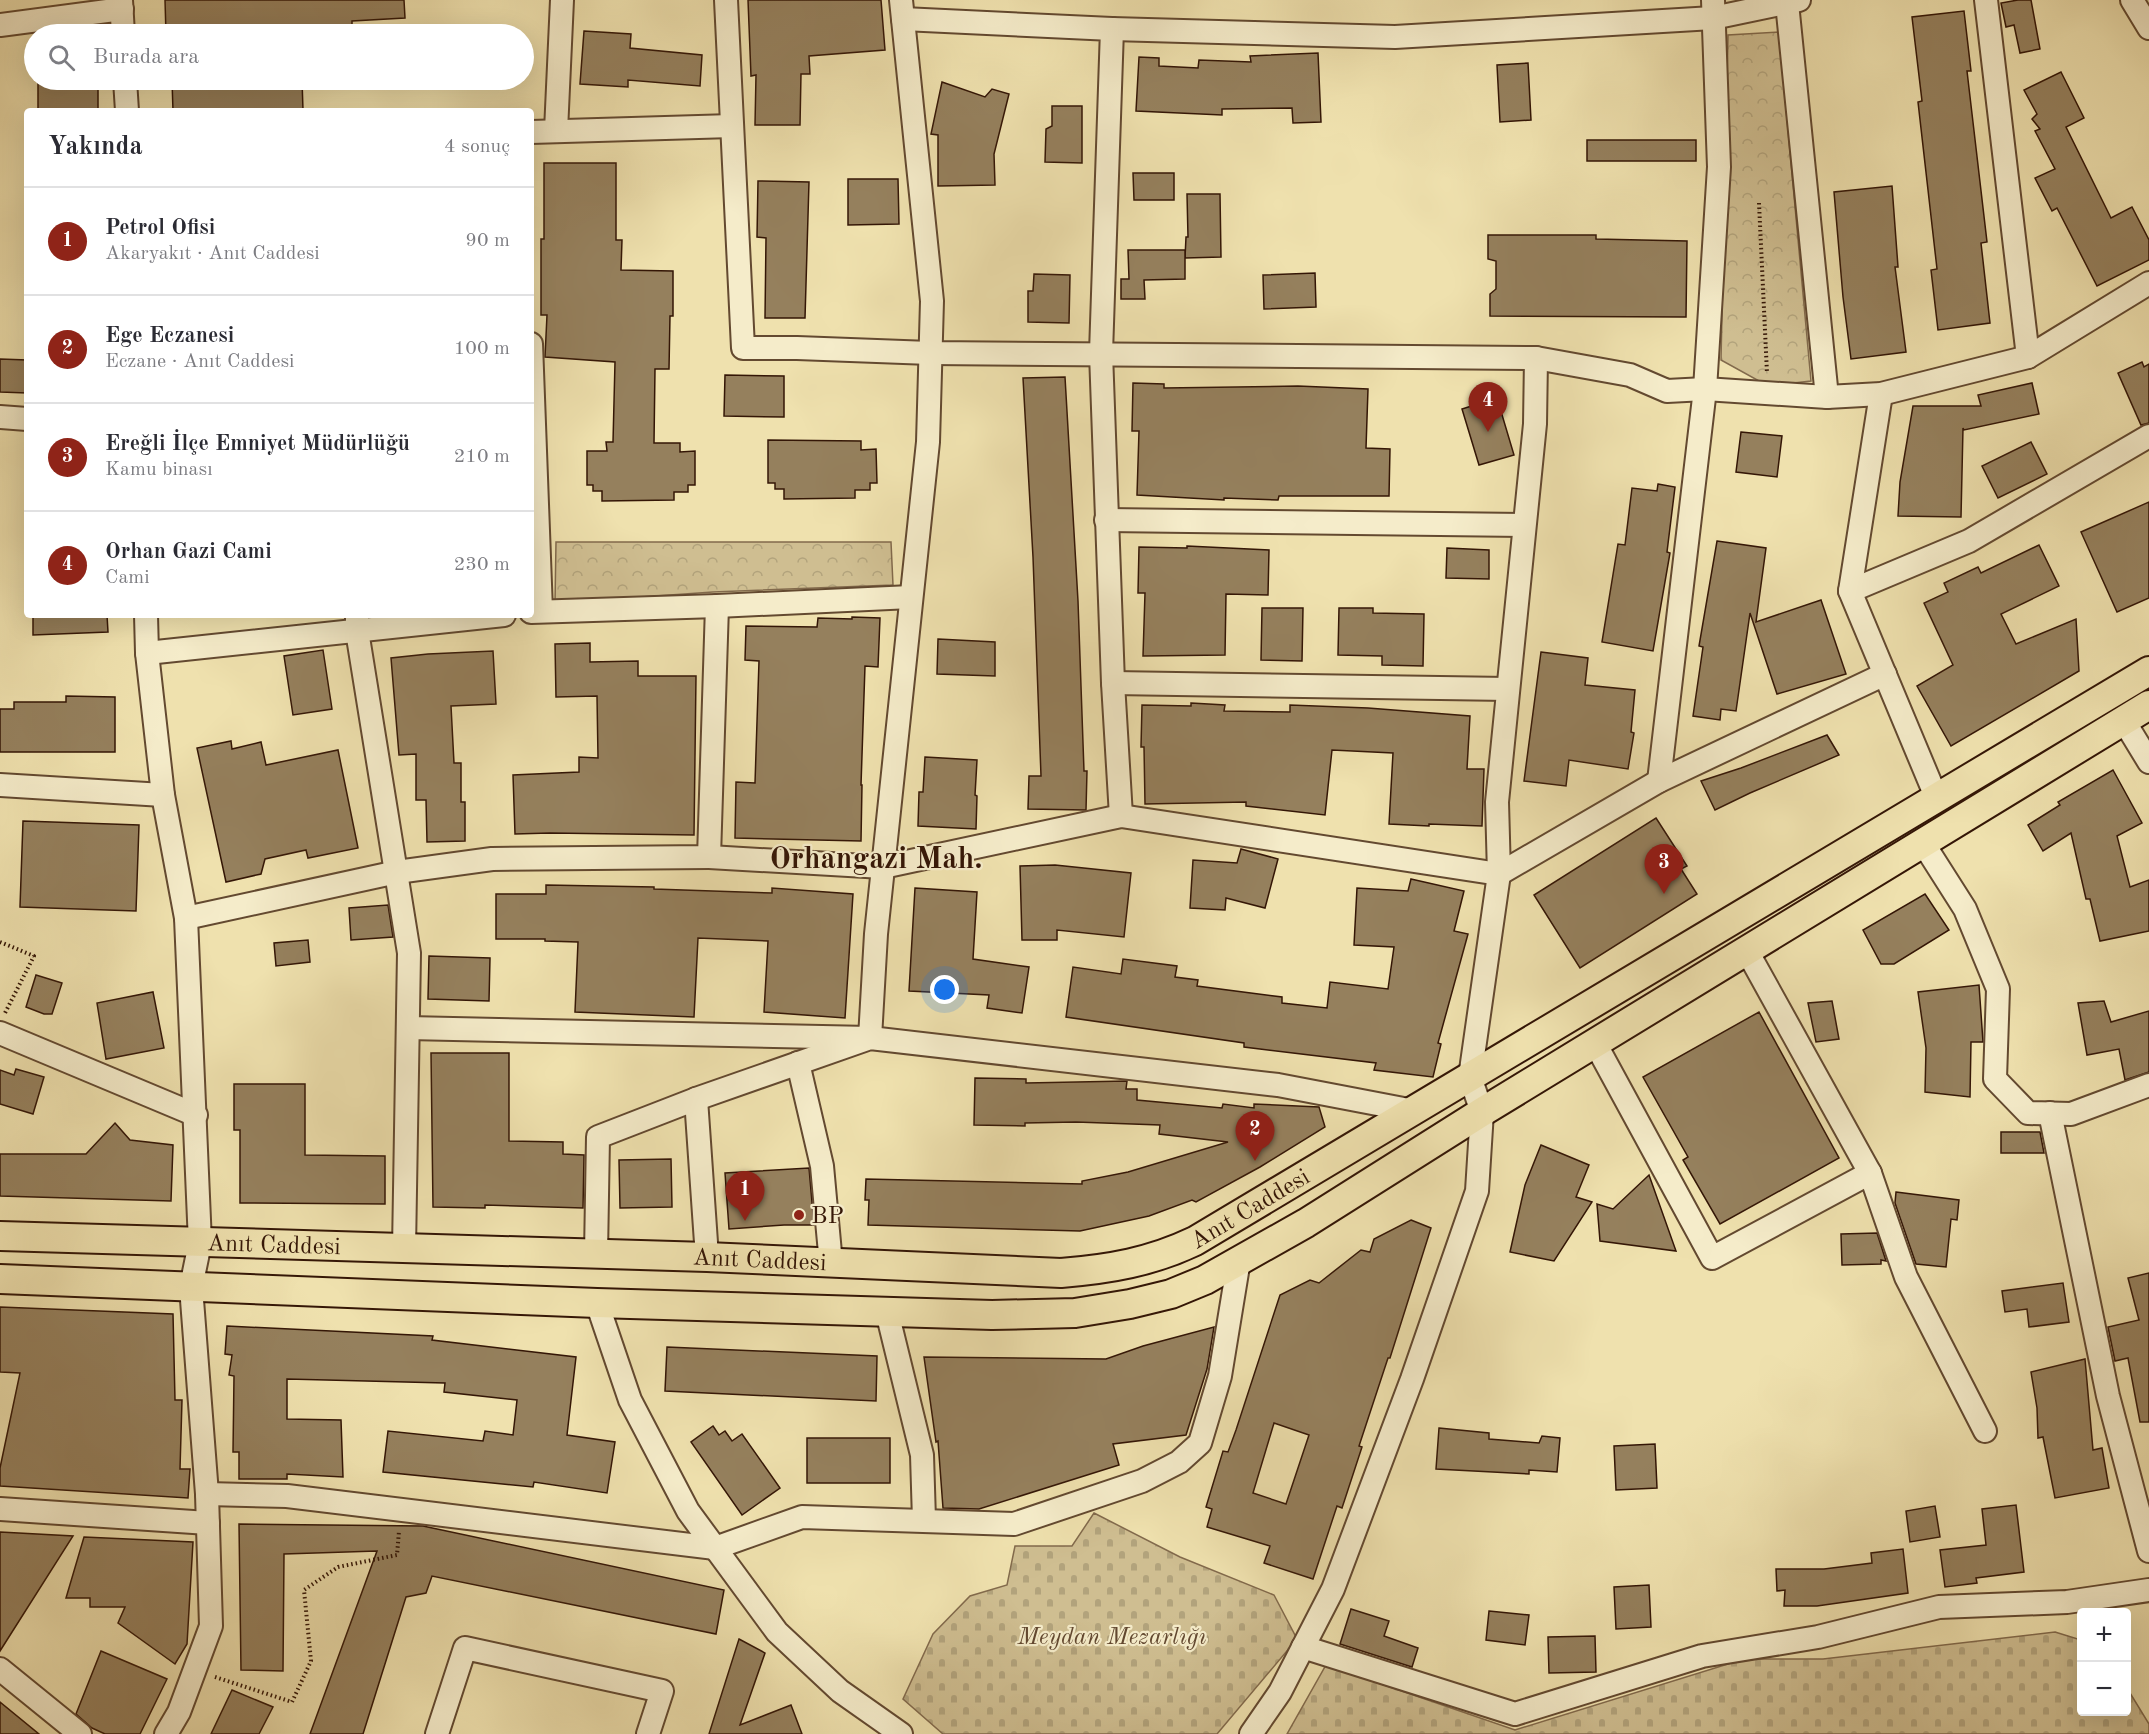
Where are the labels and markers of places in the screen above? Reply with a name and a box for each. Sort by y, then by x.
pin: 4 [1468,382,1508,432]
pin: 3 [1644,844,1684,894]
pin: 2 [1236,1112,1274,1161]
pin: 1 [726,1172,764,1221]
place label: BP [811,1205,844,1229]
marker: BP [792,1208,806,1222]

